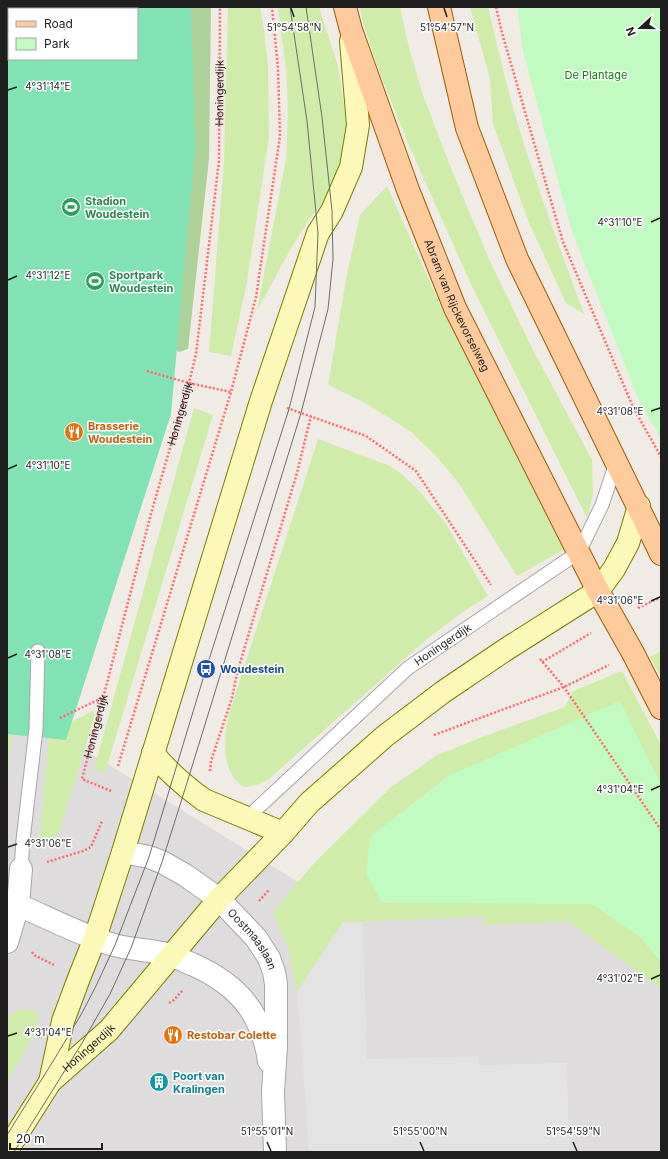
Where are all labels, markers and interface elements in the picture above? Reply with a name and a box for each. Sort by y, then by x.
legend [8,8,138,60]
north arrow [620,8,660,48]
text: Road [44,16,73,31]
text: 51°54'58"N [267,21,321,33]
text: 51°54'57"N [420,21,474,33]
text: N [623,25,639,38]
text: Park [44,36,70,51]
street label: Honingerdijk [212,60,227,126]
park label: De Plantage [565,68,627,82]
text: 4°31'14"E [25,80,71,92]
place label: Stadion Woudestein [85,194,150,221]
sports icon: Stadion Woudestein [60,196,82,218]
text: 4°31'10"E [597,216,643,228]
street label: Abram van Rijckevorselweg [421,237,493,374]
place label: Sportpark Woudestein [109,268,174,295]
text: 4°31'12"E [26,269,70,281]
sports icon: Sportpark Woudestein [84,270,106,292]
street label: Honingerdijk [164,380,196,447]
text: 4°31'08"E [596,405,644,417]
place label: Brasserie Woudestein [88,419,153,446]
restaurant icon: Brasserie Woudestein [63,421,85,443]
text: 4°31'10"E [25,459,71,471]
text: 4°31'06"E [596,594,644,606]
street label: Honingerdijk [412,620,474,669]
text: 4°31'08"E [24,648,72,660]
bus stop icon: Woudestein [195,658,217,680]
place label: Woudestein [220,662,285,676]
street label: Honingerdijk [81,693,111,760]
text: 4°31'04"E [596,783,644,795]
text: 4°31'06"E [24,837,72,849]
street label: Oostmaaslaan [225,906,280,972]
text: 4°31'02"E [596,972,644,984]
street label: Honingerdijk [59,1021,118,1075]
restaurant icon: Restobar Colette [162,1024,184,1046]
text: 4°31'04"E [24,1026,72,1038]
place label: Restobar Colette [187,1028,277,1042]
place label: Poort van Kralingen [173,1069,225,1096]
building icon: Poort van Kralingen [148,1071,170,1093]
scale bar [10,1125,102,1151]
text: 51°55'01"N [241,1125,293,1137]
text: 51°55'00"N [393,1125,447,1137]
text: 51°54'59"N [546,1125,600,1137]
text: 20 m [16,1131,45,1146]

